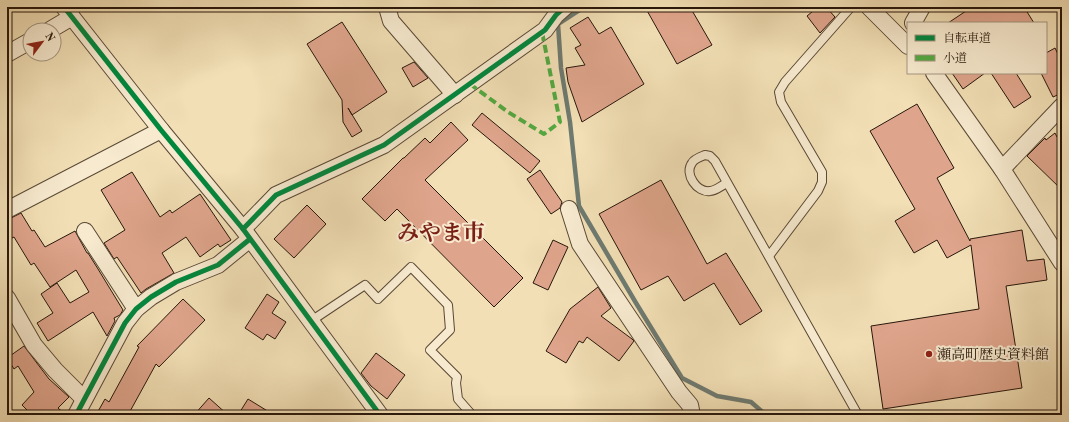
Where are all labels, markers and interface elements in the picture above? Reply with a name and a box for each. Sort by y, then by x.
north arrow [22,22,62,62]
legend [907,22,1047,74]
text: N [42,31,56,44]
text: 自転車道 [943,31,991,45]
text: 小道 [943,51,967,65]
district label: みやま市 [397,221,485,245]
place label: 瀬高町歴史資料館 [937,347,1049,362]
marker: 瀬高町歴史資料館 [924,349,934,359]

